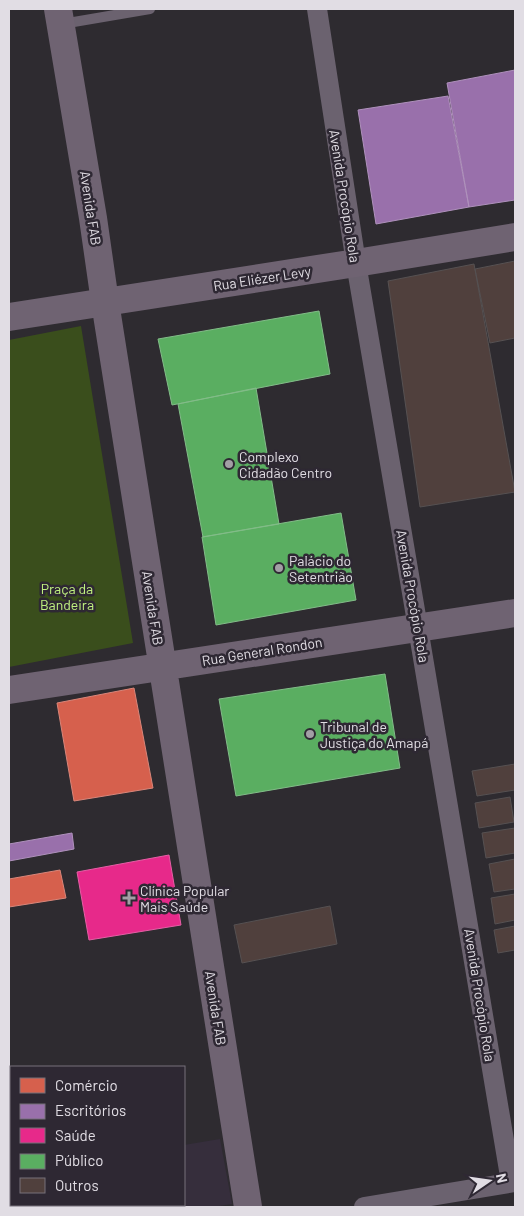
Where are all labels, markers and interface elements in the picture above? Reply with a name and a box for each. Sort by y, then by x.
street label: Avenida Procópio Rola [326,128,364,264]
street label: Avenida FAB [77,170,105,246]
street label: Rua Eliézer Levy [212,262,313,294]
place label: Complexo Cidadão Centro [239,448,332,481]
marker: Complexo Cidadão Centro [223,458,235,470]
street label: Avenida Procópio Rola [393,528,433,664]
place label: Palácio do Setentrião [289,552,353,585]
marker: Palácio do Setentrião [273,562,285,574]
street label: Avenida FAB [139,570,167,646]
park label: Praça da Bandeira [40,580,94,613]
street label: Rua General Rondon [201,633,323,669]
place label: Tribunal de Justiça do Amapá [320,718,428,751]
marker: Tribunal de Justiça do Amapá [304,728,316,740]
place label: Clínica Popular Mais Saúde [140,882,229,915]
marker: Clínica Popular Mais Saúde [122,891,136,905]
street label: Avenida Procópio Rola [461,927,499,1063]
street label: Avenida FAB [202,970,230,1046]
legend [10,1066,185,1206]
text: Comércio [55,1076,118,1094]
text: Escritórios [55,1101,126,1119]
text: Saúde [55,1126,96,1144]
text: Público [55,1151,103,1169]
north arrow [464,1156,514,1206]
text: N [493,1172,511,1184]
text: Outros [55,1176,99,1194]

